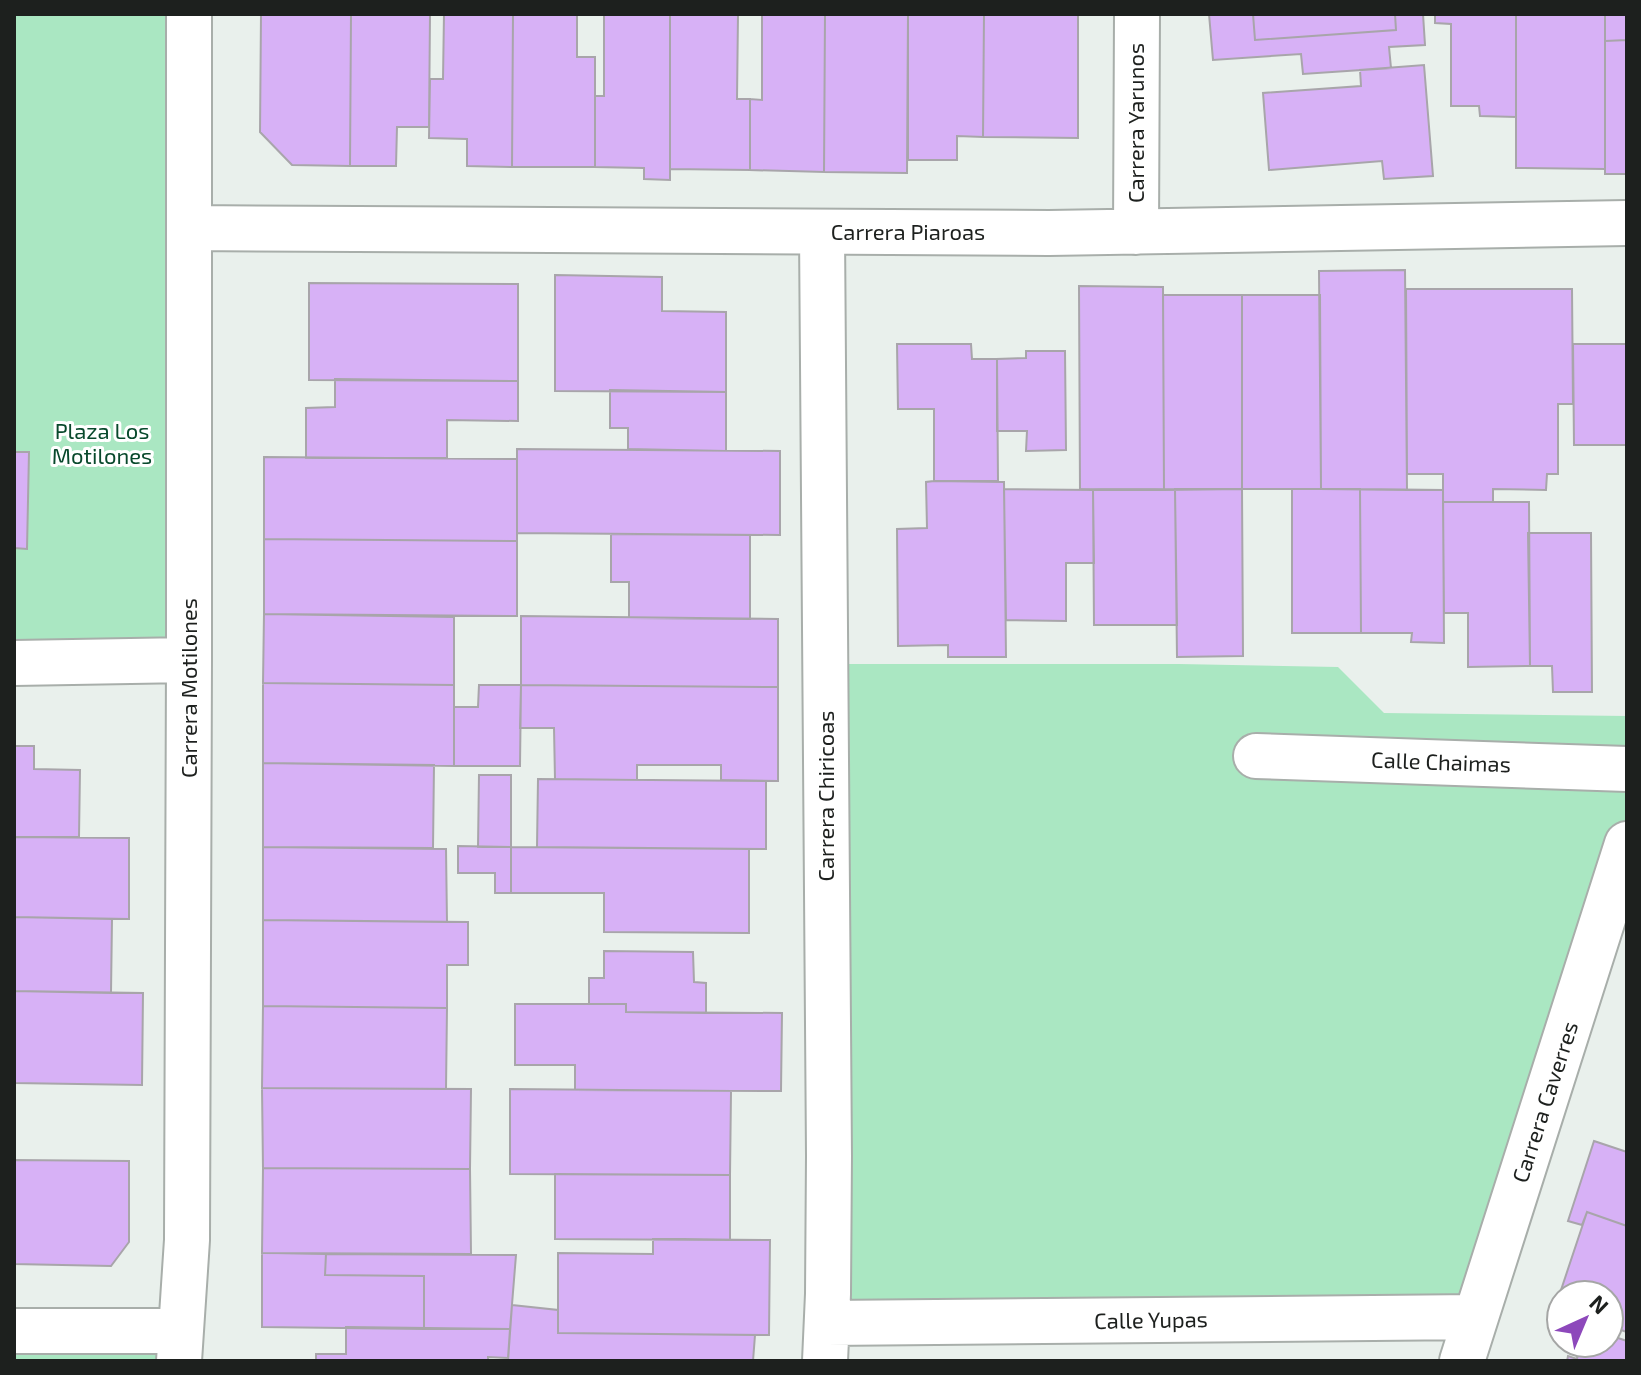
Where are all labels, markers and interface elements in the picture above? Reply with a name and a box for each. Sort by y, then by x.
street label: Carrera Yarunos [1122,43,1148,203]
street label: Carrera Piaroas [831,218,985,244]
park label: Plaza Los Motilones [52,417,152,468]
street label: Carrera Motilones [175,598,201,778]
street label: Carrera Chiricoas [812,711,838,882]
street label: Calle Chaimas [1371,746,1511,776]
street label: Carrera Caverres [1506,1018,1582,1186]
north arrow [1545,1279,1625,1359]
text: N [1585,1289,1614,1319]
street label: Calle Yupas [1094,1305,1208,1333]

